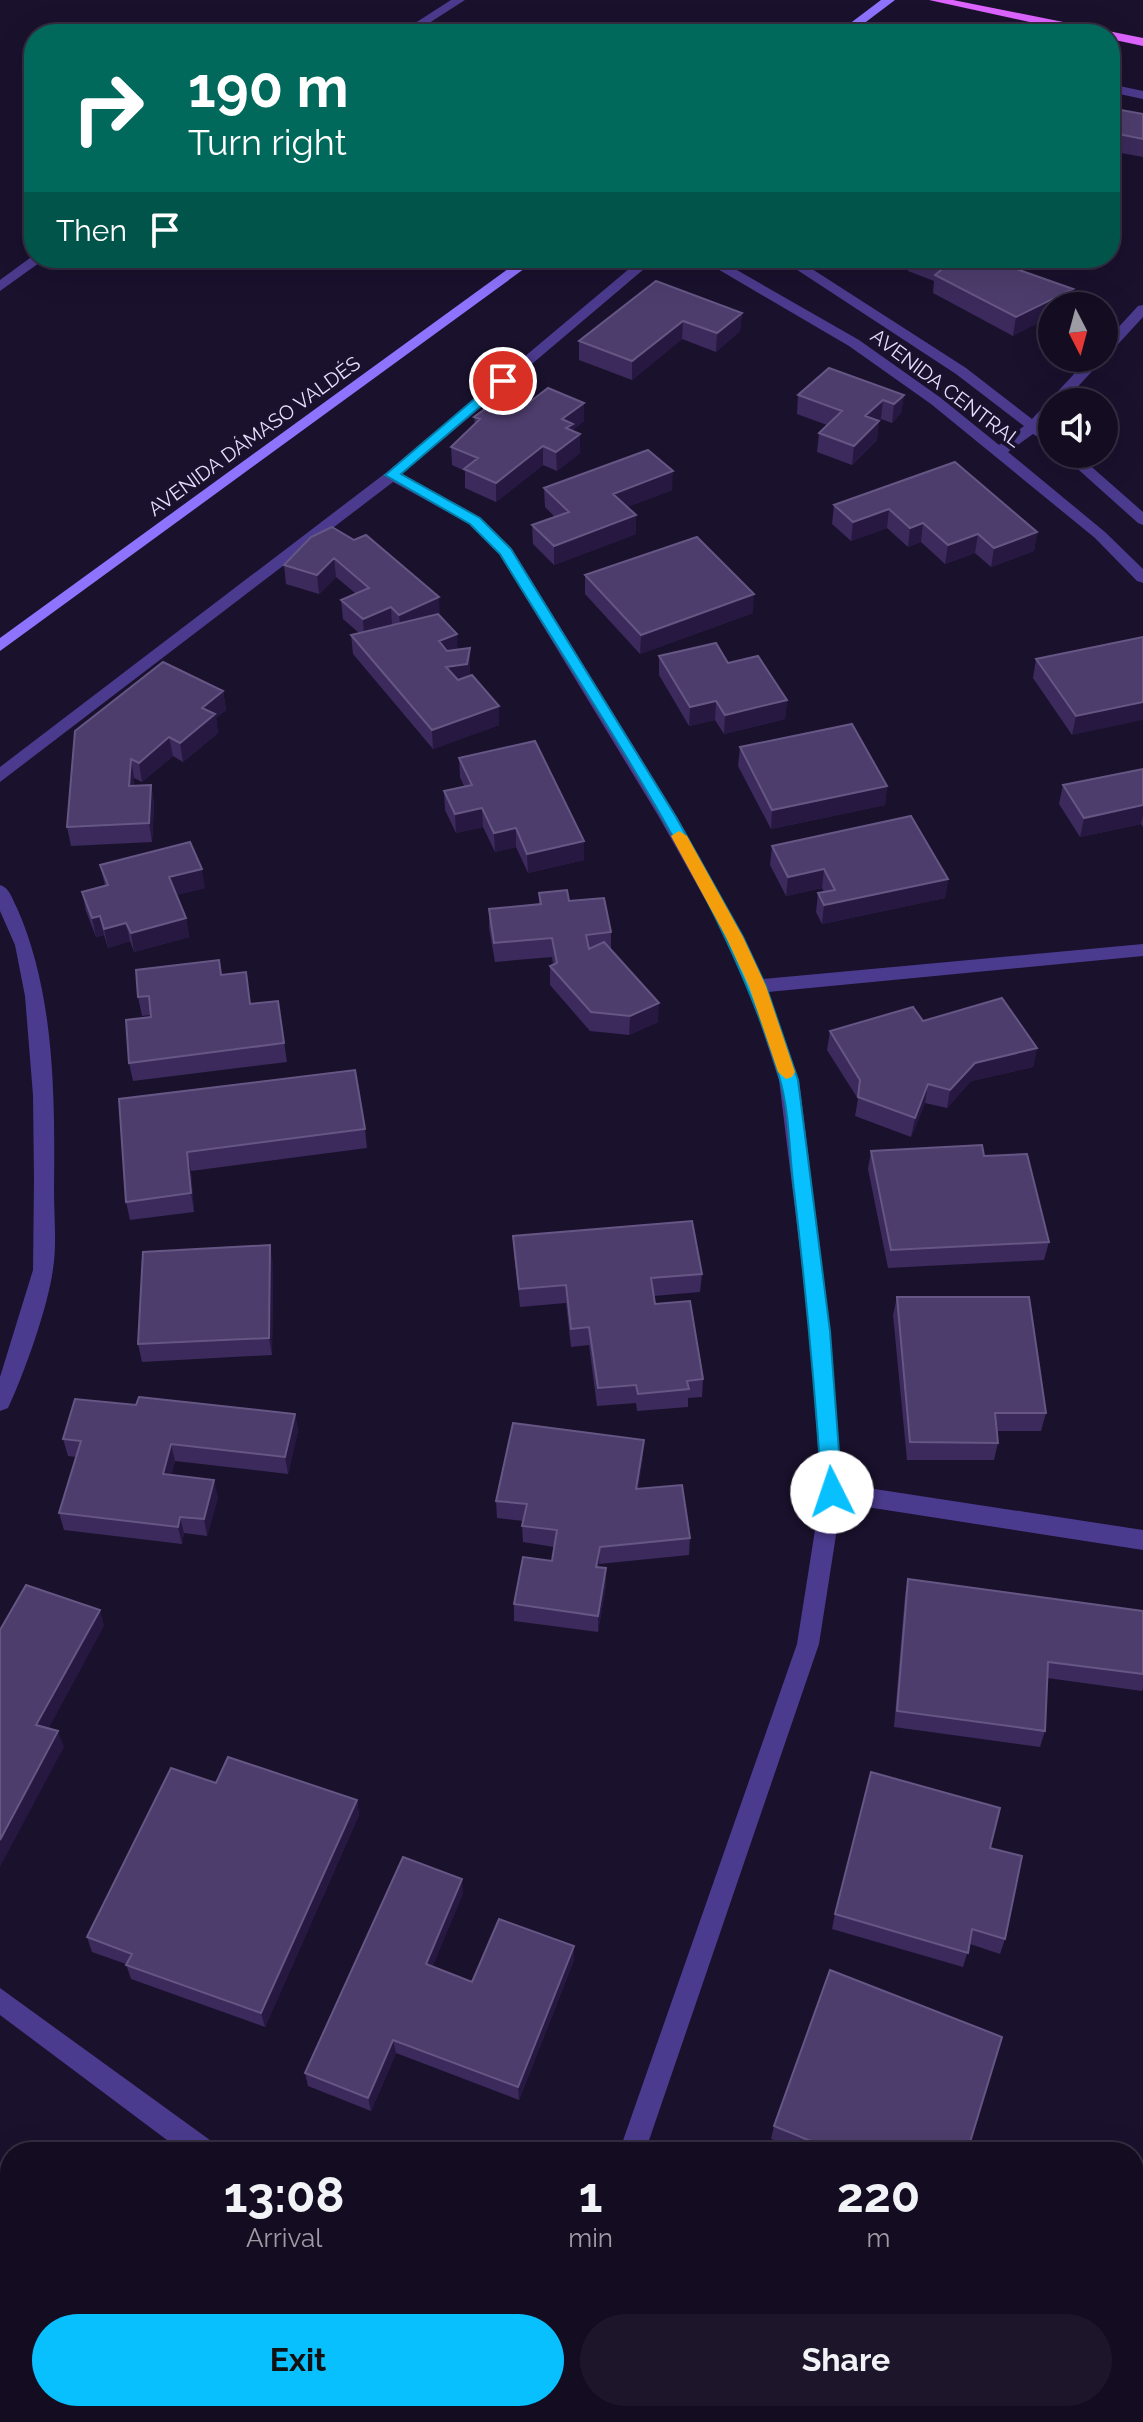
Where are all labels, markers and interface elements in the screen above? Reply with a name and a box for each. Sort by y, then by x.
text: 190 m [188,54,349,120]
icon: right [56,56,160,160]
text: Turn right [188,121,347,163]
icon: arrive [143,208,187,252]
text: Then [56,213,127,248]
north arrow [1038,292,1118,372]
map controls [1038,292,1118,468]
street label: AVENIDA CENTRAL [866,324,1026,453]
pin [469,347,537,415]
street label: AVENIDA DÁMASO VALDÉS [143,351,365,521]
icon: arrive [481,359,525,403]
button: sound [1038,388,1118,468]
position arrow [790,1450,874,1534]
text: 13:08 [224,2167,345,2223]
text: 1 [579,2167,602,2223]
text: 220 [837,2167,920,2223]
text: Arrival [246,2223,322,2253]
text: min [568,2223,613,2253]
text: m [867,2223,890,2253]
button: Exit [32,2314,564,2406]
button: Share [580,2314,1112,2406]

